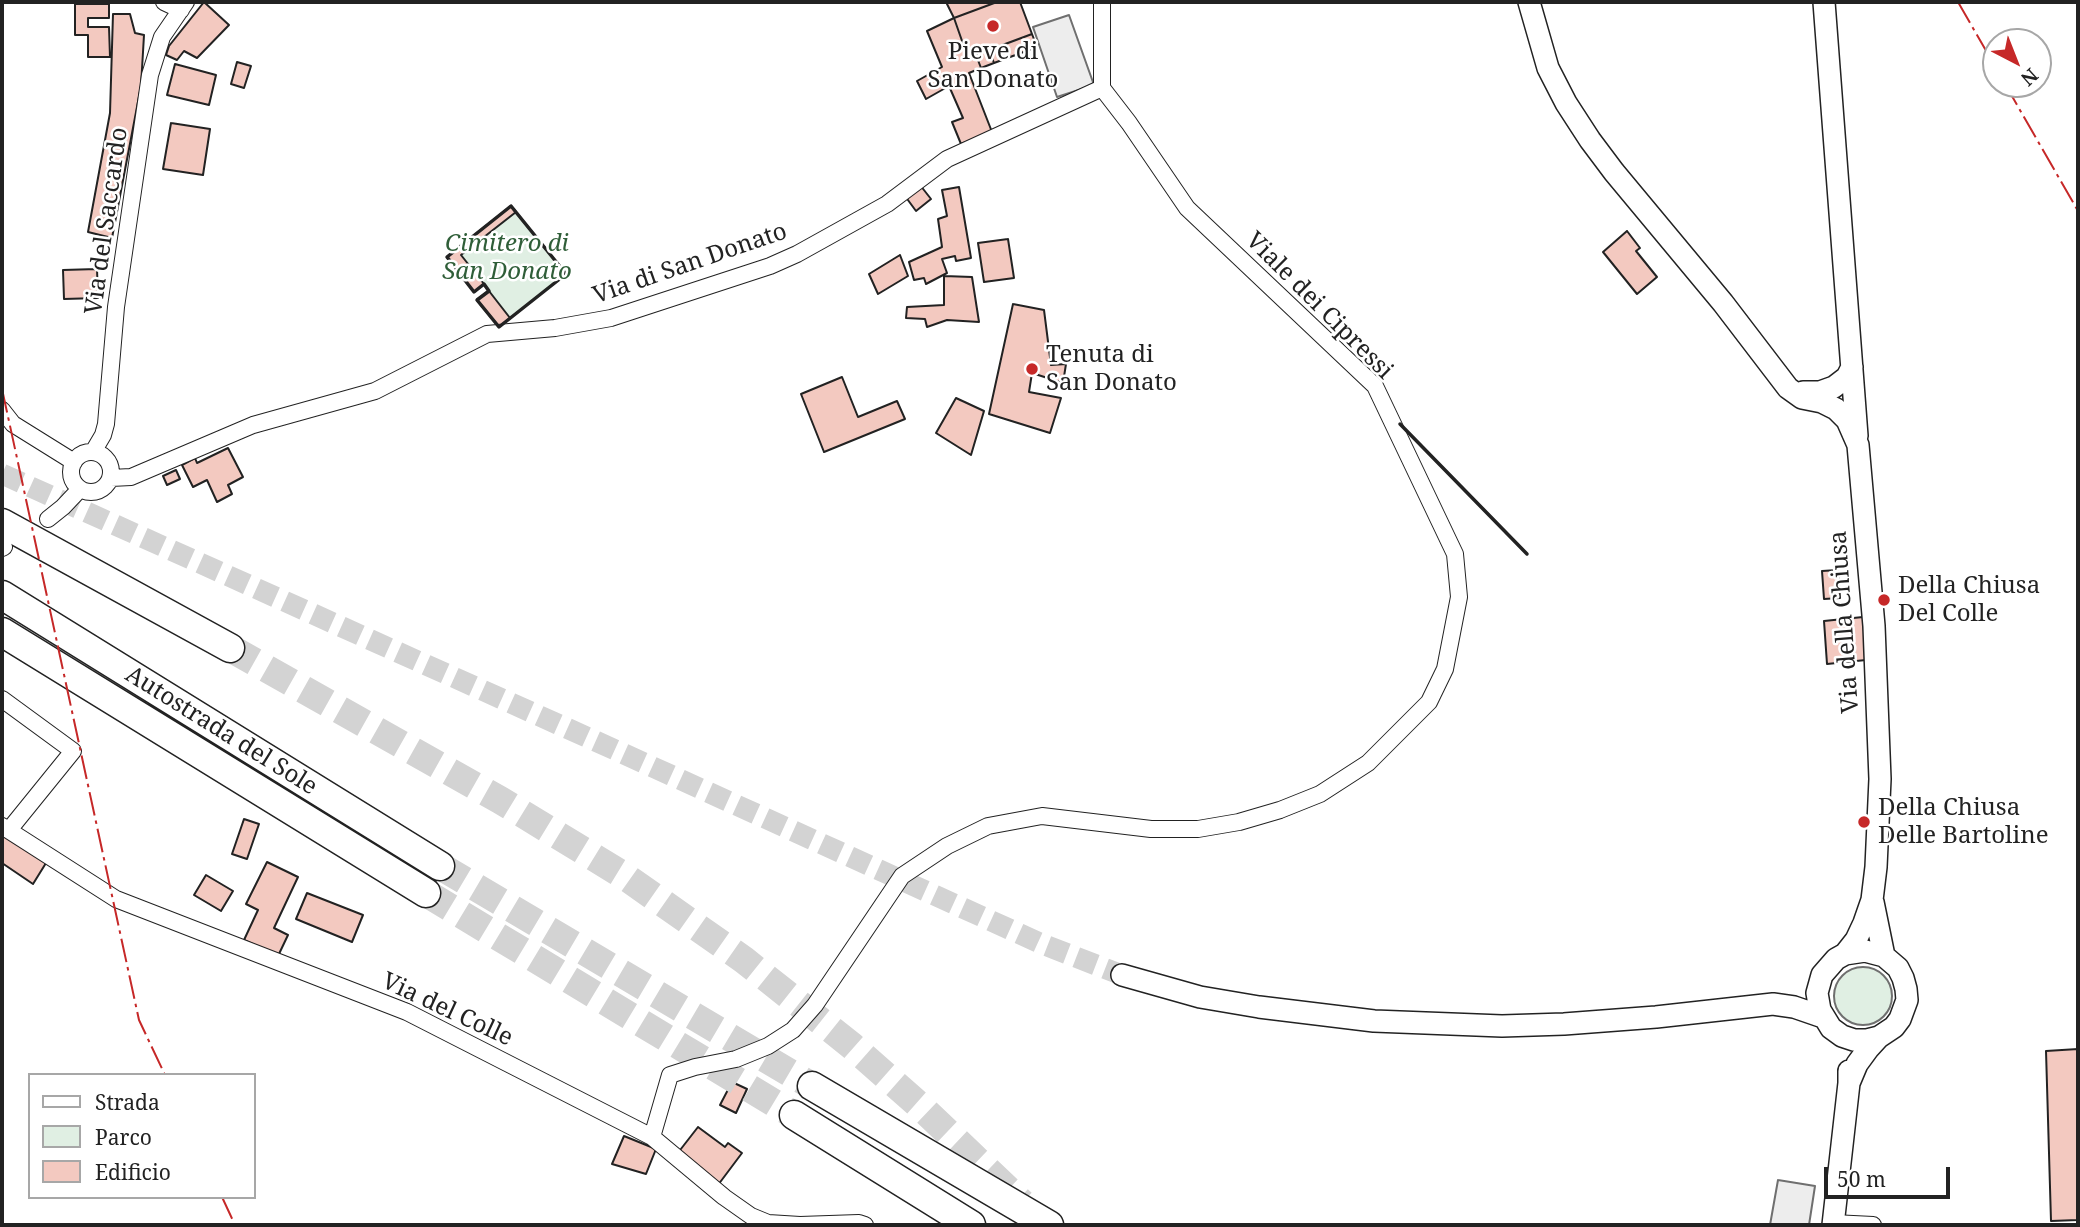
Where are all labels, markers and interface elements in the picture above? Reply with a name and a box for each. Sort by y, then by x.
marker: Pieve di San Donato [985,18,1001,34]
north arrow [1982,28,2052,98]
place label: Pieve di San Donato [928,38,1058,94]
text: N [2015,62,2044,92]
street label: Via del Saccardo [80,126,134,316]
street label: Via di San Donato [589,217,791,311]
street label: Viale dei Cipressi [1240,227,1398,385]
park label: Cimitero di San Donato [442,230,572,286]
place label: Tenuta di San Donato [1046,341,1177,397]
marker: Tenuta di San Donato [1024,361,1040,377]
street label: Via della Chiusa [1824,530,1866,714]
place label: Della Chiusa Del Colle [1898,572,2040,628]
marker: Della Chiusa Del Colle [1876,592,1892,608]
street label: Autostrada del Sole [120,660,322,802]
place label: Della Chiusa Delle Bartoline [1878,794,2048,850]
marker: Della Chiusa Delle Bartoline [1856,814,1872,830]
street label: Via del Colle [377,967,517,1053]
legend [28,1073,256,1199]
text: Strada [95,1088,160,1116]
text: Parco [95,1123,152,1151]
scale bar [1828,1154,1954,1198]
text: Edificio [95,1158,171,1186]
text: 50 m [1837,1165,1886,1193]

